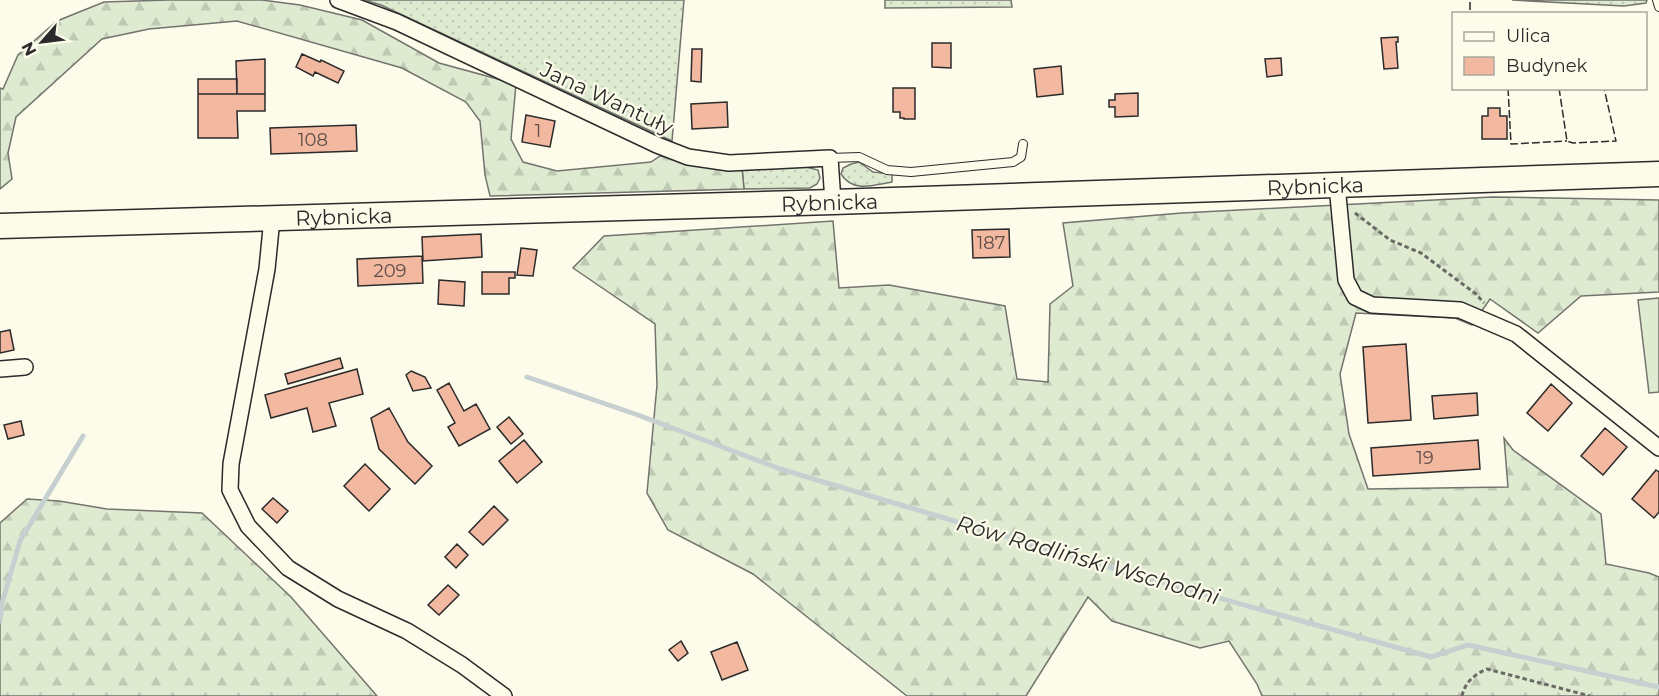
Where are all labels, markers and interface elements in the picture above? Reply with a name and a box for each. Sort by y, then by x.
north arrow [12,12,72,72]
legend [1452,12,1647,90]
text: Ulica [1506,25,1551,47]
text: N [18,39,41,59]
text: Budynek [1506,55,1588,77]
street label: Jana Wantuły [536,56,678,140]
house number: 1 [535,120,541,142]
house number: 108 [298,129,328,151]
street label: Rybnicka [1266,172,1364,200]
street label: Rybnicka [781,188,879,216]
street label: Rybnicka [295,202,393,230]
house number: 187 [977,232,1005,254]
house number: 209 [373,260,407,282]
house number: 19 [1416,447,1434,469]
water label: Rów Radliński Wschodni [953,509,1223,611]

